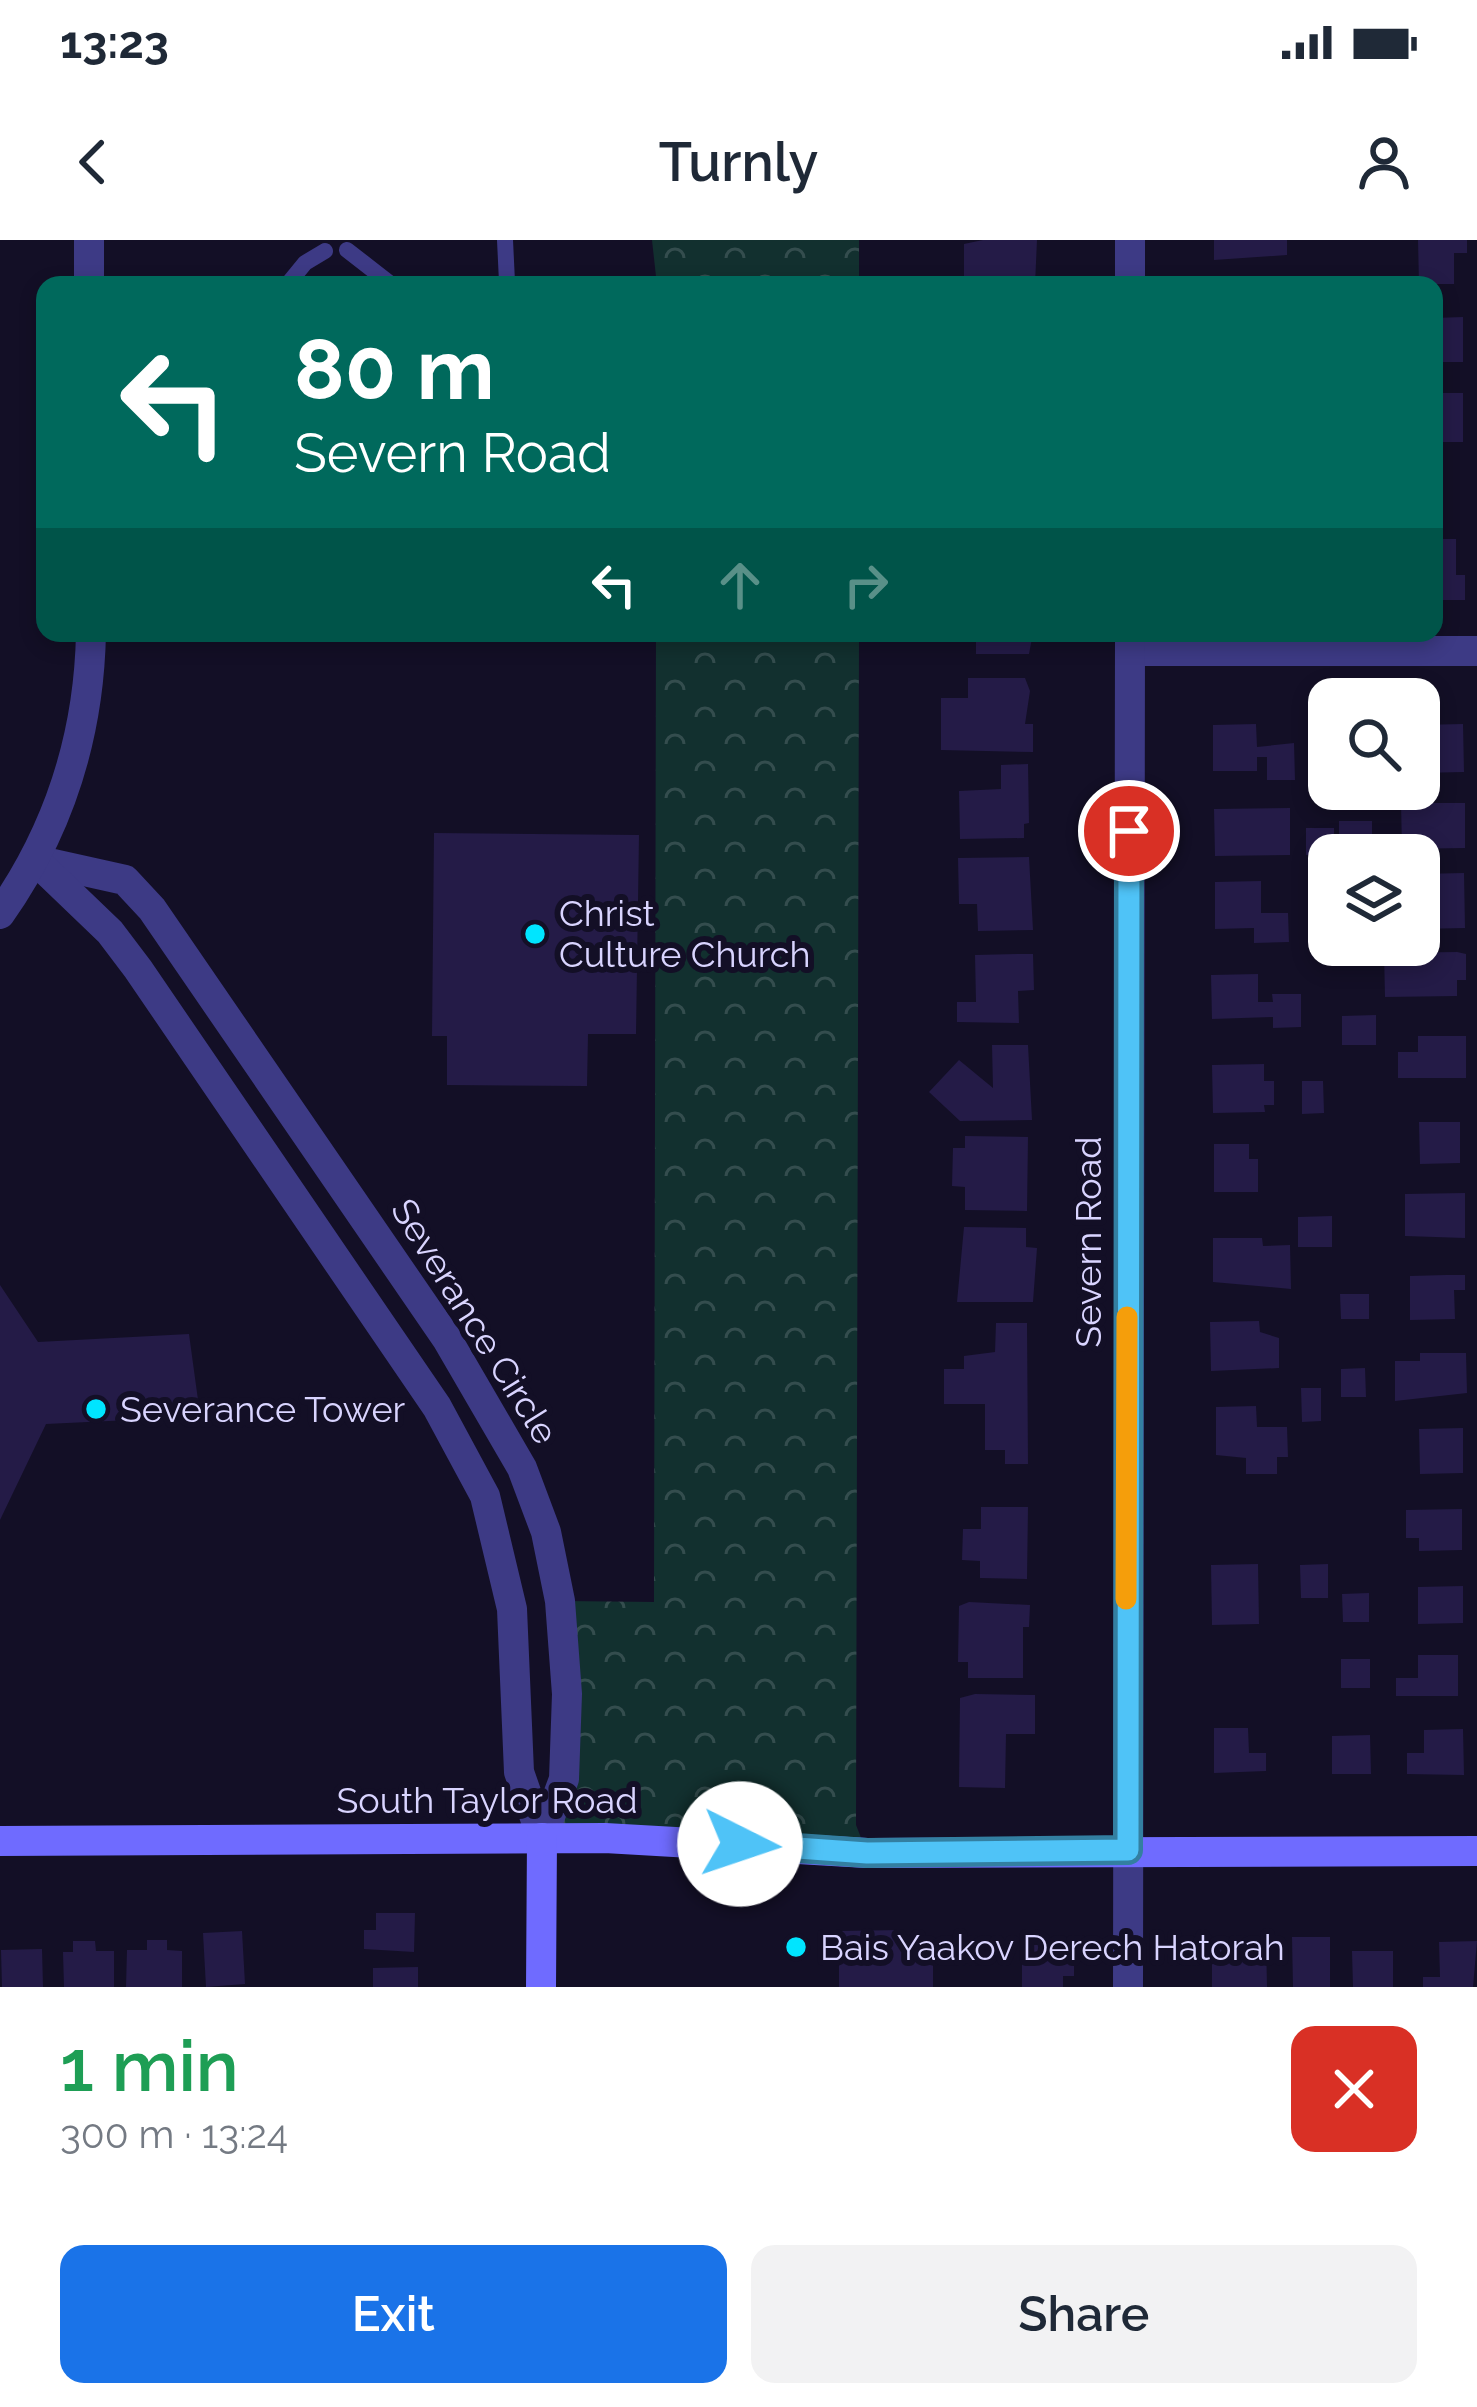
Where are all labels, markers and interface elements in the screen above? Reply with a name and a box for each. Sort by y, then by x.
text: 13:23 [60,16,169,69]
icon: back [60,129,126,195]
icon: person [1351,129,1417,195]
text: Turnly [659,130,818,194]
text: 80 m [294,320,495,419]
icon: left [96,324,252,480]
text: Severn Road [294,421,611,485]
icon: left [581,552,647,618]
icon: ahead [707,552,773,618]
icon: right [833,552,899,618]
map controls [1308,678,1440,966]
button: search [1308,678,1440,810]
pin [1078,780,1180,882]
icon: arrive [1096,798,1162,864]
button: layers [1308,834,1440,966]
place label: Christ Culture Church [559,892,811,975]
marker: Christ Culture Church [522,921,548,947]
street label: Severn Road [1067,1136,1109,1348]
street label: Severance Circle [383,1191,567,1451]
place label: Severance Tower [120,1388,406,1430]
marker: Severance Tower [83,1396,109,1422]
street label: South Taylor Road [336,1779,638,1821]
position arrow [677,1781,803,1907]
place label: Bais Yaakov Derech Hatorah [820,1926,1285,1968]
marker: Bais Yaakov Derech Hatorah [783,1934,809,1960]
text: 1 min [60,2023,239,2108]
button: close [1291,2026,1417,2152]
text: 300 m · 13:24 [60,2111,288,2157]
button: Exit [60,2245,727,2383]
button: Share [751,2245,1417,2383]

